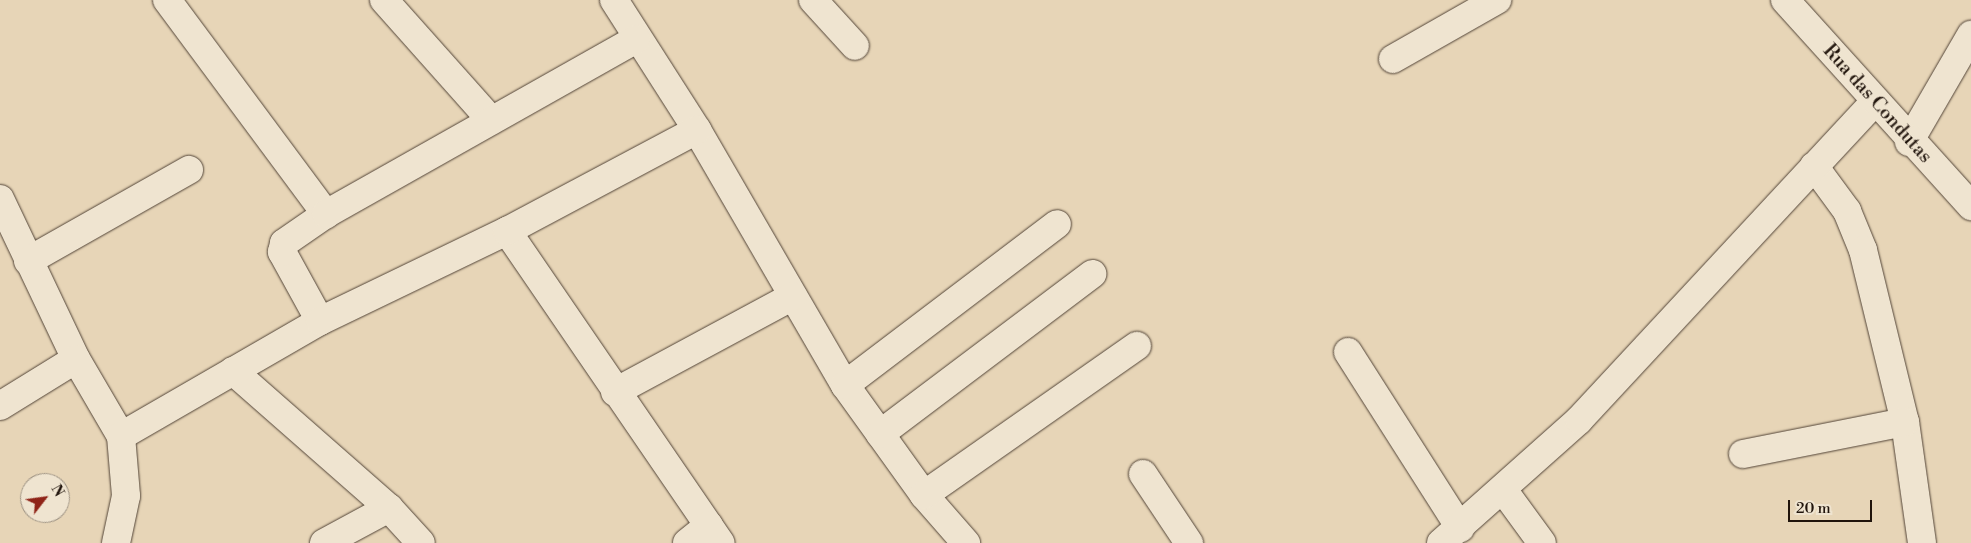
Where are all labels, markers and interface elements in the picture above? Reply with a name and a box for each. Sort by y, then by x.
street label: Rua das Condutas [1818,40,1936,168]
north arrow [20,473,70,523]
text: N [47,482,68,500]
scale bar [1791,490,1875,522]
text: 20 m [1796,499,1831,518]

